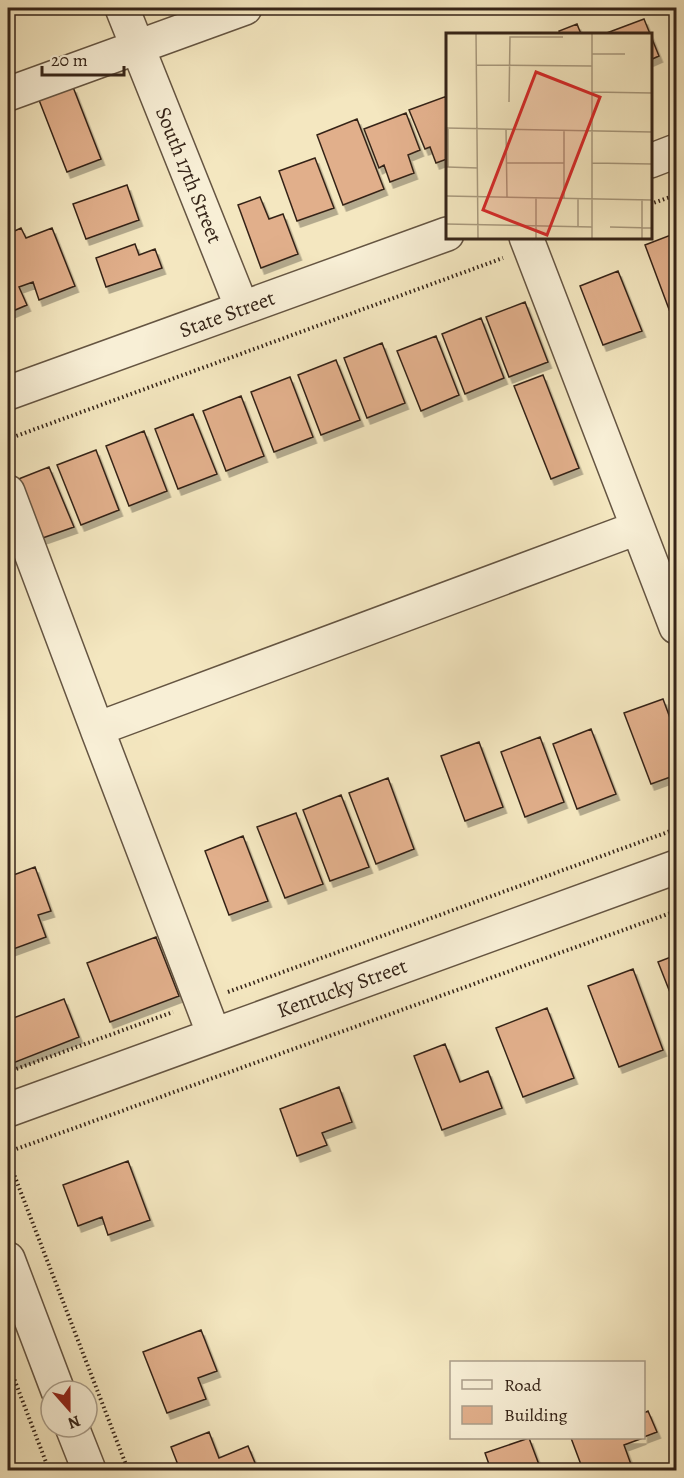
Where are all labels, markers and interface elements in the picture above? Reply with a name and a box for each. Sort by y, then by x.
inset map [446,33,651,238]
scale bar [42,39,124,77]
text: 20 m [51,48,88,72]
street label: South 17th Street [149,103,229,247]
street label: State Street [175,284,279,344]
street label: Kentucky Street [273,952,411,1024]
legend [450,1361,645,1439]
text: Road [504,1373,542,1397]
north arrow [39,1379,99,1439]
text: Building [504,1403,568,1427]
text: N [64,1410,83,1435]

